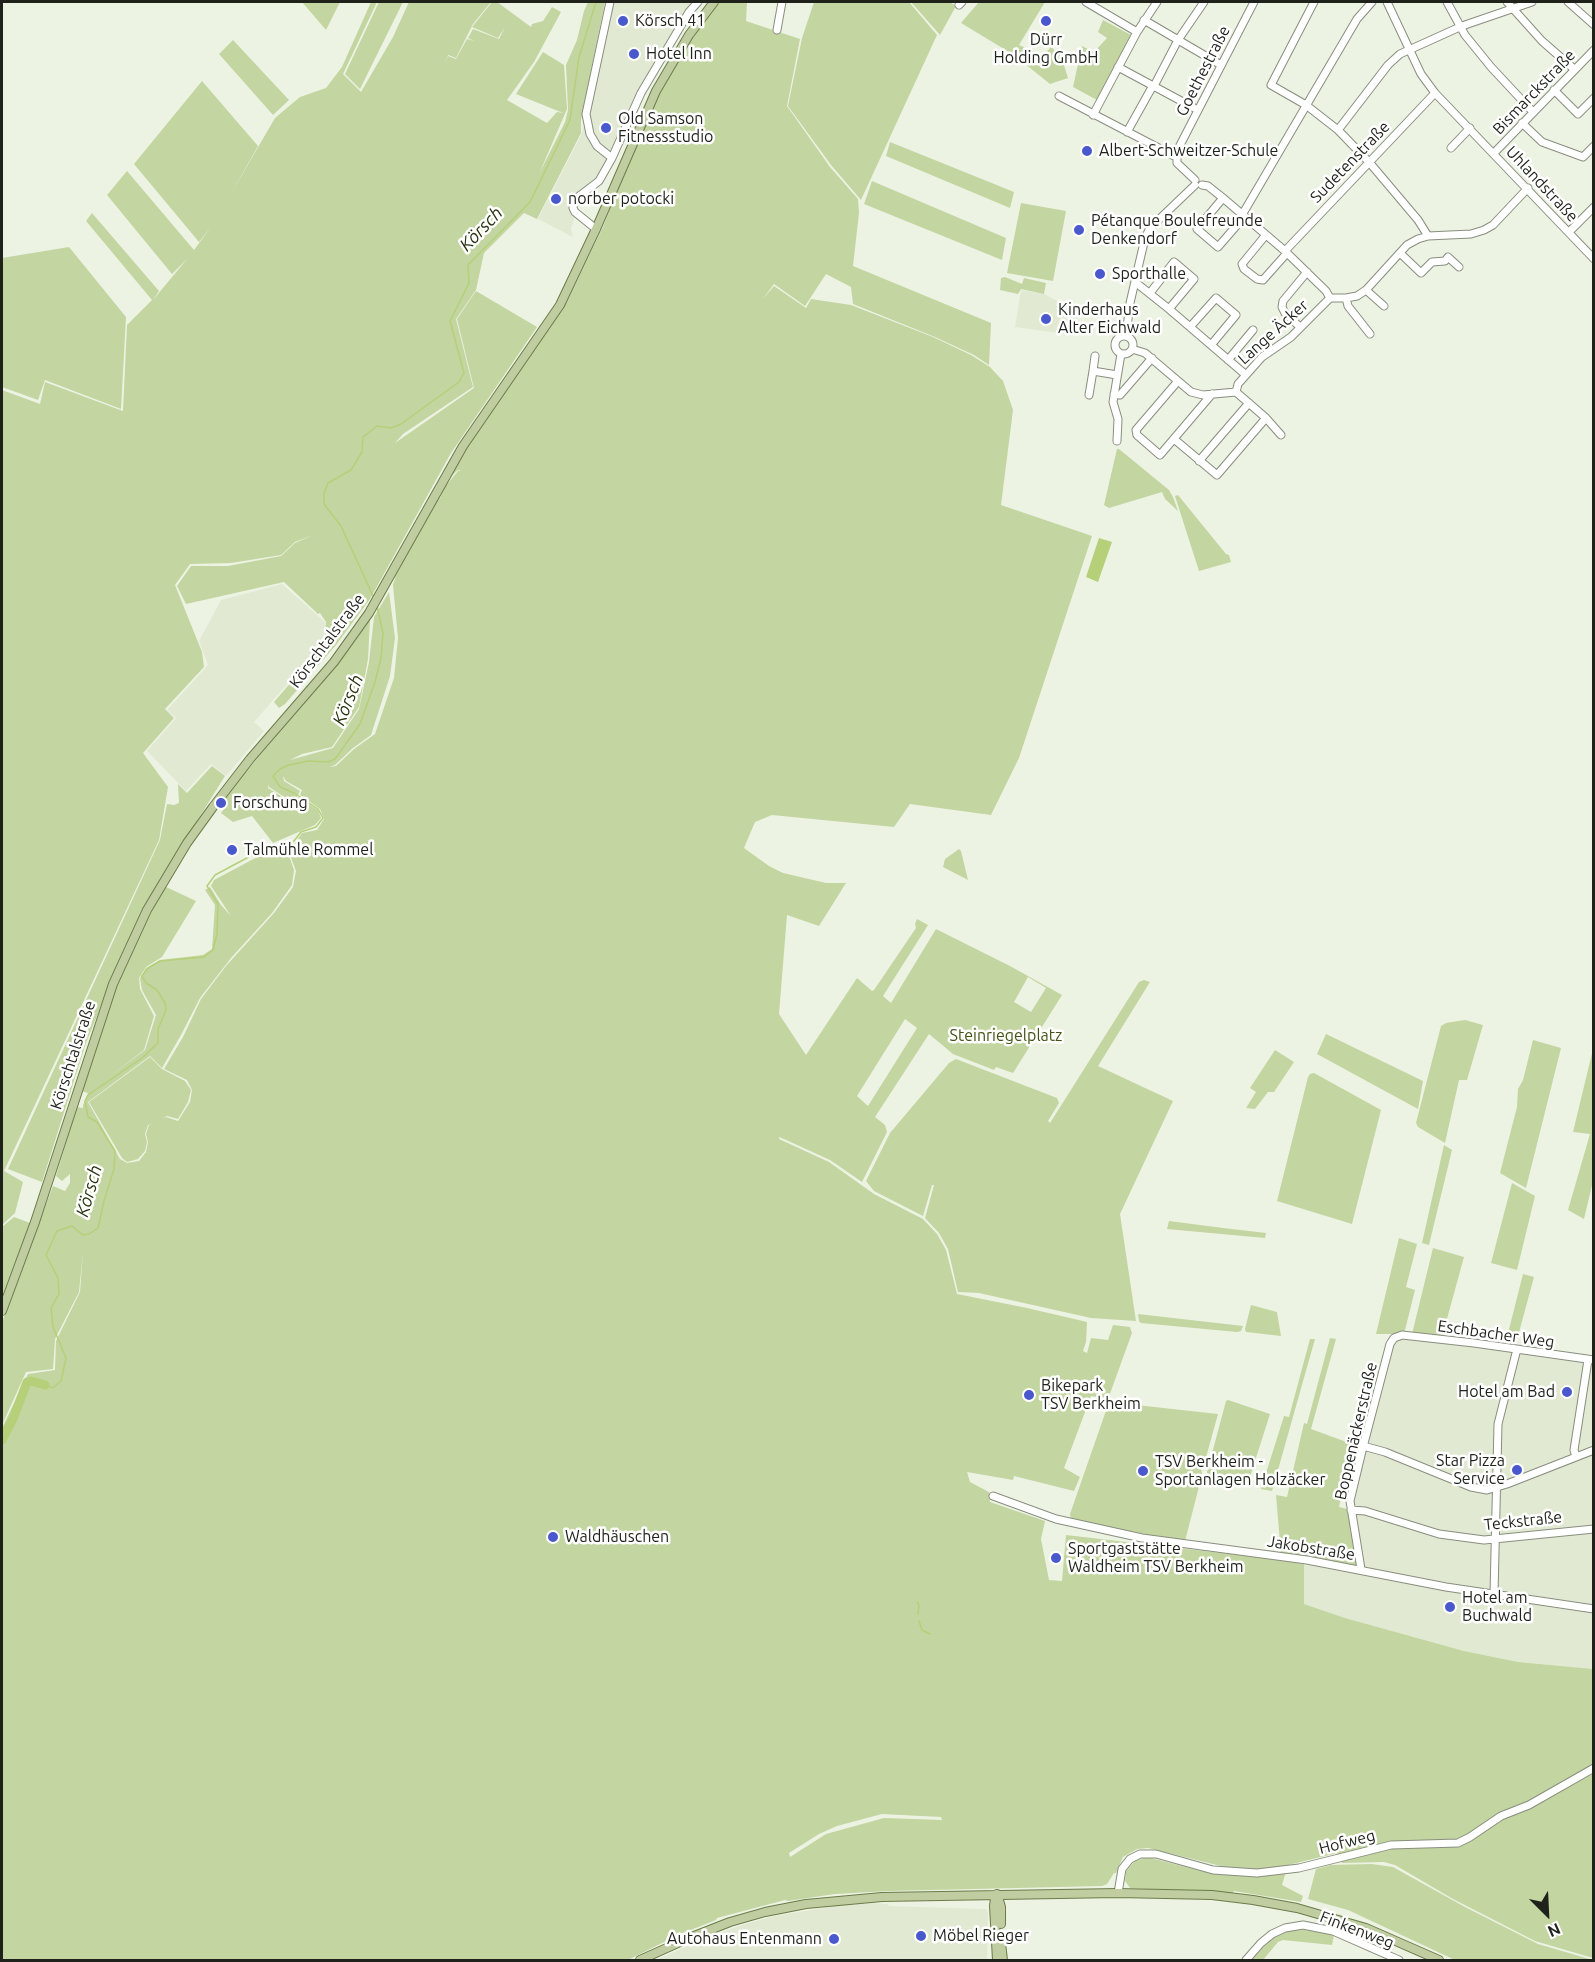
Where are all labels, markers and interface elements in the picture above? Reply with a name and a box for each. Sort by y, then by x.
place label: Körsch 41 [635,11,705,31]
marker: Körsch 41 [616,14,630,28]
marker: Dürr Holding GmbH [1039,14,1053,28]
street label: Goethestraße [1172,23,1234,119]
place label: Dürr Holding GmbH [994,30,1098,68]
place label: Hotel Inn [646,44,712,64]
street label: Bismarckstraße [1489,46,1579,138]
marker: Hotel Inn [627,47,641,61]
place label: Old Samson Fitnessstudio [618,109,713,147]
street label: Sudetenstraße [1306,117,1394,207]
marker: Old Samson Fitnessstudio [599,121,613,135]
place label: Albert-Schweitzer-Schule [1099,141,1278,161]
street label: Uhlandstraße [1502,142,1582,226]
marker: Albert-Schweitzer-Schule [1080,144,1094,158]
place label: norber potocki [568,189,674,209]
marker: norber potocki [549,192,563,206]
water label: Körsch [455,202,507,256]
place label: Pétanque Boulefreunde Denkendorf [1091,211,1263,249]
marker: Pétanque Boulefreunde Denkendorf [1072,223,1086,237]
place label: Sporthalle [1112,264,1186,284]
marker: Sporthalle [1093,267,1107,281]
street label: Lange Äcker [1234,296,1312,368]
place label: Kinderhaus Alter Eichwald [1058,300,1161,338]
marker: Kinderhaus Alter Eichwald [1039,312,1053,326]
street label: Körschtalstraße [285,590,369,692]
water label: Körsch [328,671,368,729]
place label: Forschung [233,793,308,813]
marker: Forschung [214,796,228,810]
place label: Talmühle Rommel [244,840,373,860]
marker: Talmühle Rommel [225,843,239,857]
street label: Körschtalstraße [46,998,100,1112]
park label: Steinriegelplatz [950,1026,1062,1046]
water label: Körsch [71,1163,107,1219]
street label: Eschbacher Weg [1436,1316,1556,1352]
street label: Boppenäckerstraße [1331,1360,1381,1502]
place label: Bikepark TSV Berkheim [1041,1376,1141,1414]
place label: Hotel am Bad [1458,1382,1555,1402]
marker: Hotel am Bad [1560,1385,1574,1399]
marker: Bikepark TSV Berkheim [1022,1388,1036,1402]
place label: Star Pizza Service [1436,1451,1505,1489]
place label: TSV Berkheim - Sportanlagen Holzäcker [1155,1452,1325,1490]
marker: Star Pizza Service [1510,1463,1524,1477]
marker: TSV Berkheim - Sportanlagen Holzäcker [1136,1464,1150,1478]
street label: Teckstraße [1483,1507,1563,1535]
place label: Waldhäuschen [565,1527,669,1547]
marker: Waldhäuschen [546,1530,560,1544]
street label: Jakobstraße [1266,1532,1356,1564]
place label: Sportgaststätte Waldheim TSV Berkheim [1068,1539,1243,1577]
marker: Sportgaststätte Waldheim TSV Berkheim [1049,1551,1063,1565]
place label: Hotel am Buchwald [1462,1588,1532,1626]
marker: Hotel am Buchwald [1443,1600,1457,1614]
street label: Hofweg [1317,1826,1377,1858]
north arrow [1517,1884,1577,1944]
street label: Finkenweg [1317,1907,1397,1953]
text: N [1545,1920,1563,1941]
place label: Möbel Rieger [933,1926,1029,1946]
place label: Autohaus Entenmann [667,1929,822,1949]
marker: Möbel Rieger [914,1929,928,1943]
marker: Autohaus Entenmann [827,1932,841,1946]

